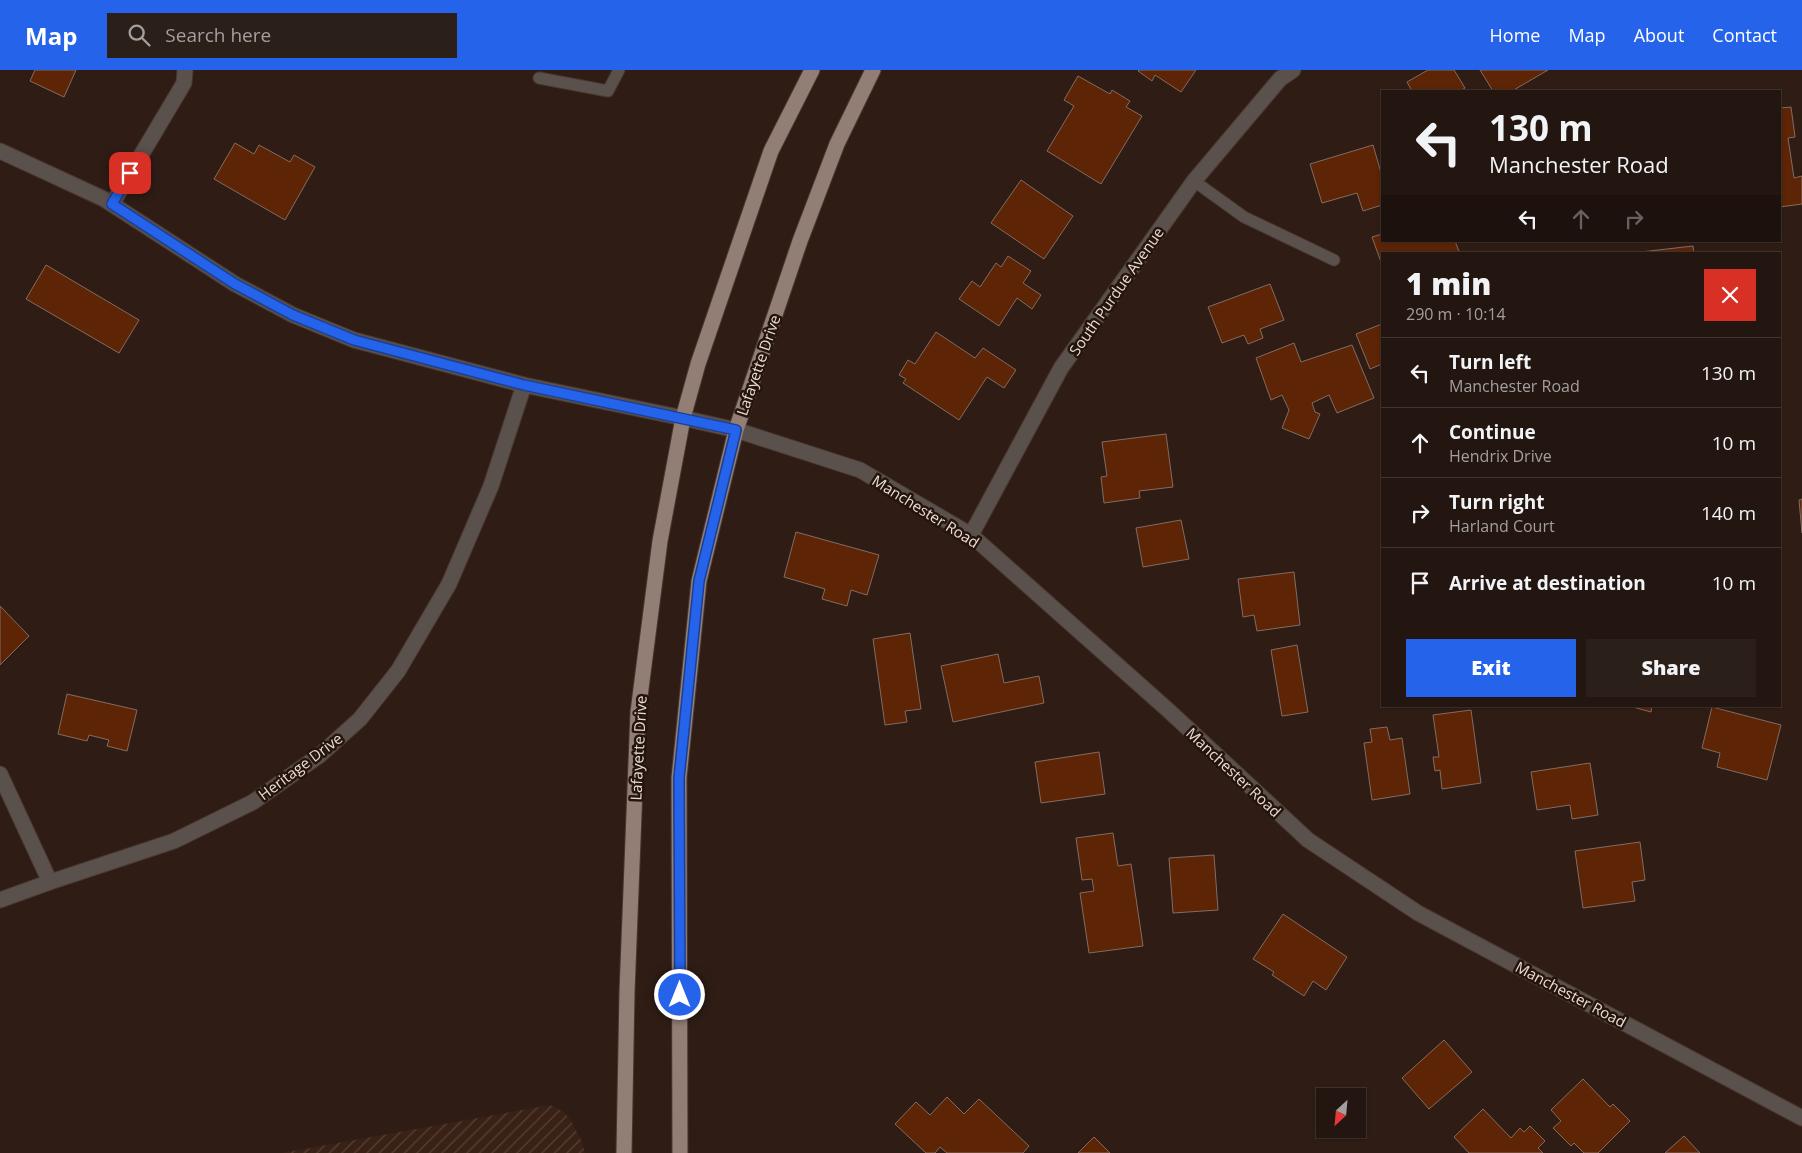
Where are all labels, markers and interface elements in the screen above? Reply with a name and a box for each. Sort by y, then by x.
search box [107,13,457,58]
text: Map [25,19,77,52]
icon: search [125,21,153,49]
text: Search here [165,22,271,48]
text: Home [1490,23,1540,47]
text: Map [1568,23,1606,47]
text: About [1634,23,1684,47]
text: Contact [1712,23,1777,47]
text: 130 m [1489,104,1593,151]
icon: left [1406,110,1471,175]
text: Manchester Road [1489,149,1669,179]
pin [109,152,151,194]
icon: arrive [116,159,144,187]
icon: left [1514,205,1542,233]
icon: ahead [1567,205,1595,233]
icon: right [1620,205,1648,233]
street label: South Purdue Avenue [1064,223,1168,359]
text: 1 min [1406,263,1491,304]
button: close [1704,269,1756,321]
text: 290 m · 10:14 [1406,303,1506,325]
street label: Lafayette Drive [731,312,785,418]
text: Turn left [1449,349,1531,375]
icon: left [1406,359,1434,387]
text: 130 m [1701,360,1756,386]
text: Manchester Road [1449,375,1580,397]
text: Continue [1449,419,1536,445]
icon: ahead [1406,429,1434,457]
text: 10 m [1712,430,1756,456]
text: Hendrix Drive [1449,445,1552,467]
street label: Manchester Road [869,470,983,552]
text: Turn right [1449,489,1544,515]
icon: right [1406,499,1434,527]
text: 140 m [1701,500,1756,526]
text: Harland Court [1449,515,1555,537]
icon: arrive [1406,569,1434,597]
text: Arrive at destination [1449,570,1646,596]
text: 10 m [1712,570,1756,596]
button: Exit [1406,639,1576,697]
button: Share [1586,639,1756,697]
street label: Lafayette Drive [625,695,651,801]
street label: Manchester Road [1182,723,1286,821]
street label: Heritage Drive [254,728,346,804]
street label: Manchester Road [1512,956,1630,1032]
position arrow [653,968,705,1020]
north arrow [1316,1088,1366,1138]
map controls [1316,1088,1366,1138]

